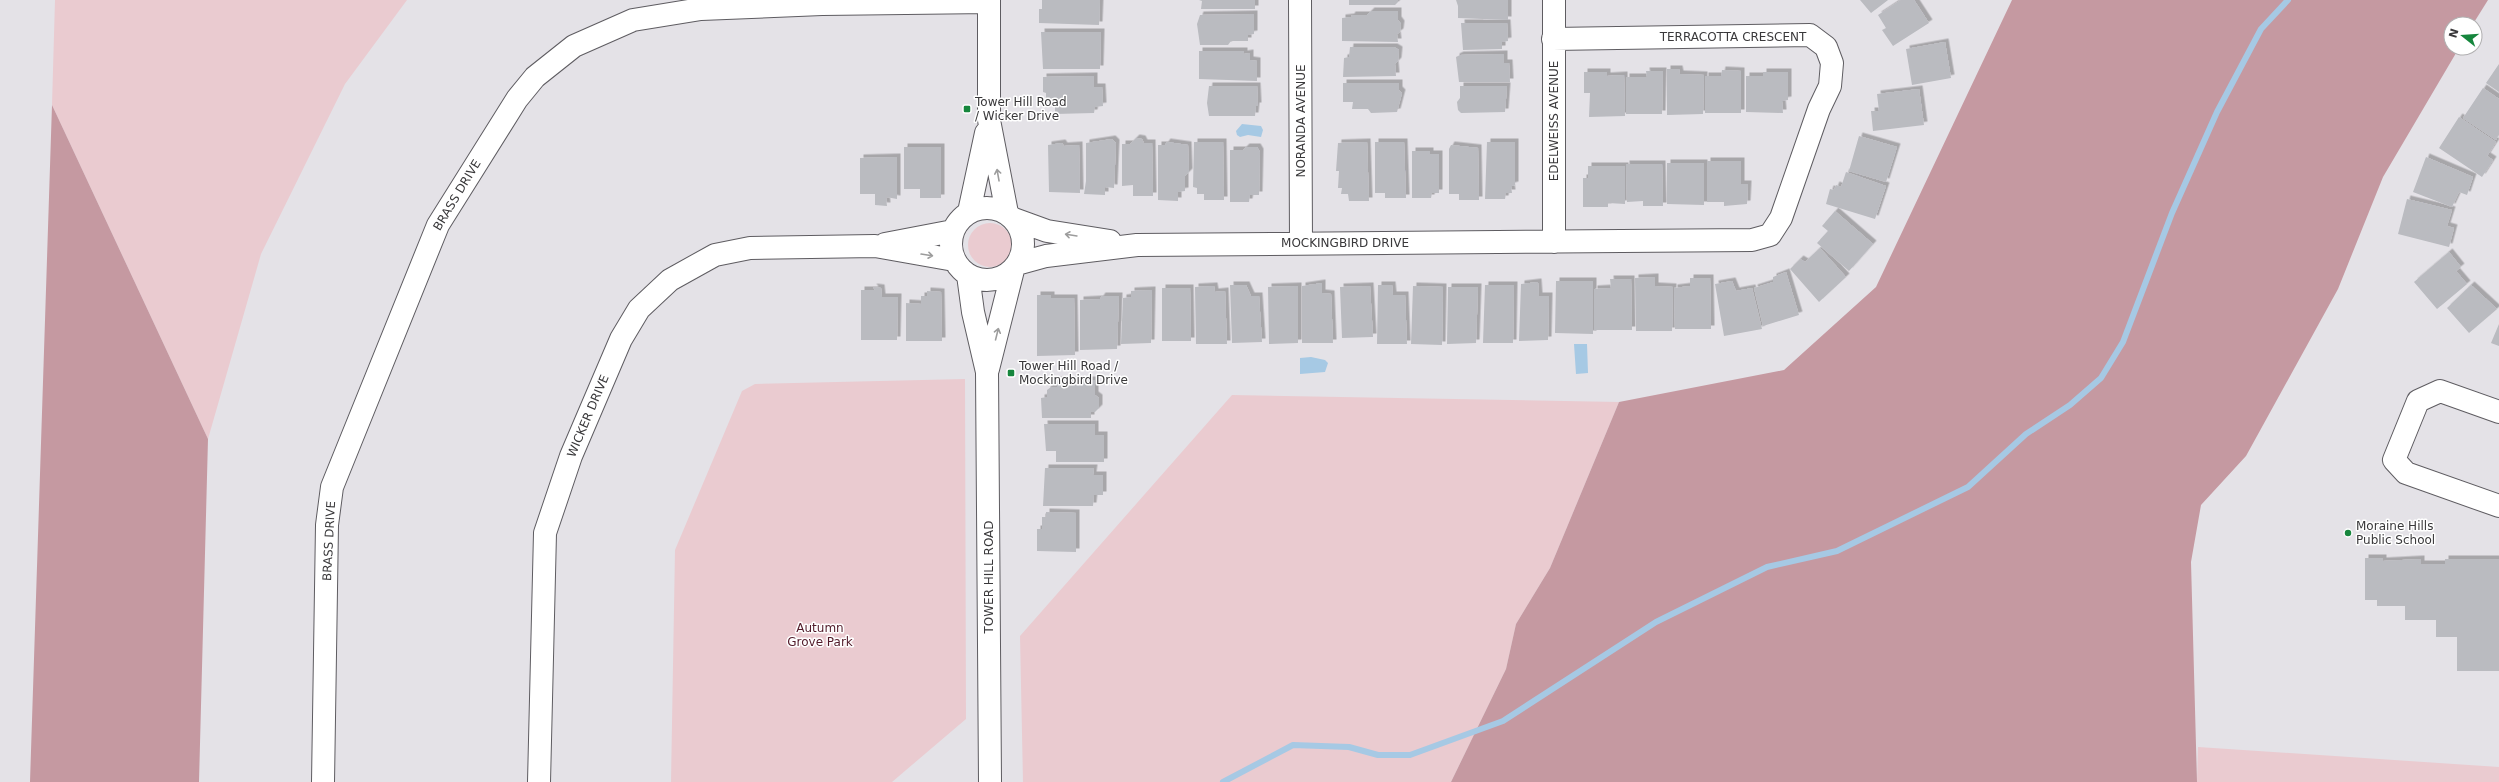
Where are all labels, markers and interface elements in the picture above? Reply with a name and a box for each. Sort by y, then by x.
north arrow [2443,16,2483,56]
text: N [2446,27,2461,40]
street label: TERRACOTTA CRESCENT [1659,30,1807,44]
street label: EDELWEISS AVENUE [1547,61,1561,181]
street label: NORANDA AVENUE [1294,64,1308,178]
place label: Tower Hill Road / Wicker Drive [974,95,1067,123]
marker: Tower Hill Road / Wicker Drive [962,104,972,114]
street label: BRASS DRIVE [430,157,484,233]
one-way arrow [994,169,1002,182]
one-way arrow [1065,231,1078,239]
street label: MOCKINGBIRD DRIVE [1281,236,1409,250]
one-way arrow [920,251,933,259]
one-way arrow [993,328,1001,341]
place label: Tower Hill Road / Mockingbird Drive [1018,359,1128,387]
marker: Tower Hill Road / Mockingbird Drive [1006,368,1016,378]
street label: WICKER DRIVE [564,373,612,459]
street label: BRASS DRIVE [320,501,338,581]
place label: Moraine Hills Public School [2356,519,2435,547]
street label: TOWER HILL ROAD [982,520,996,635]
marker: Moraine Hills Public School [2343,528,2353,538]
park label: Autumn Grove Park [787,621,853,649]

